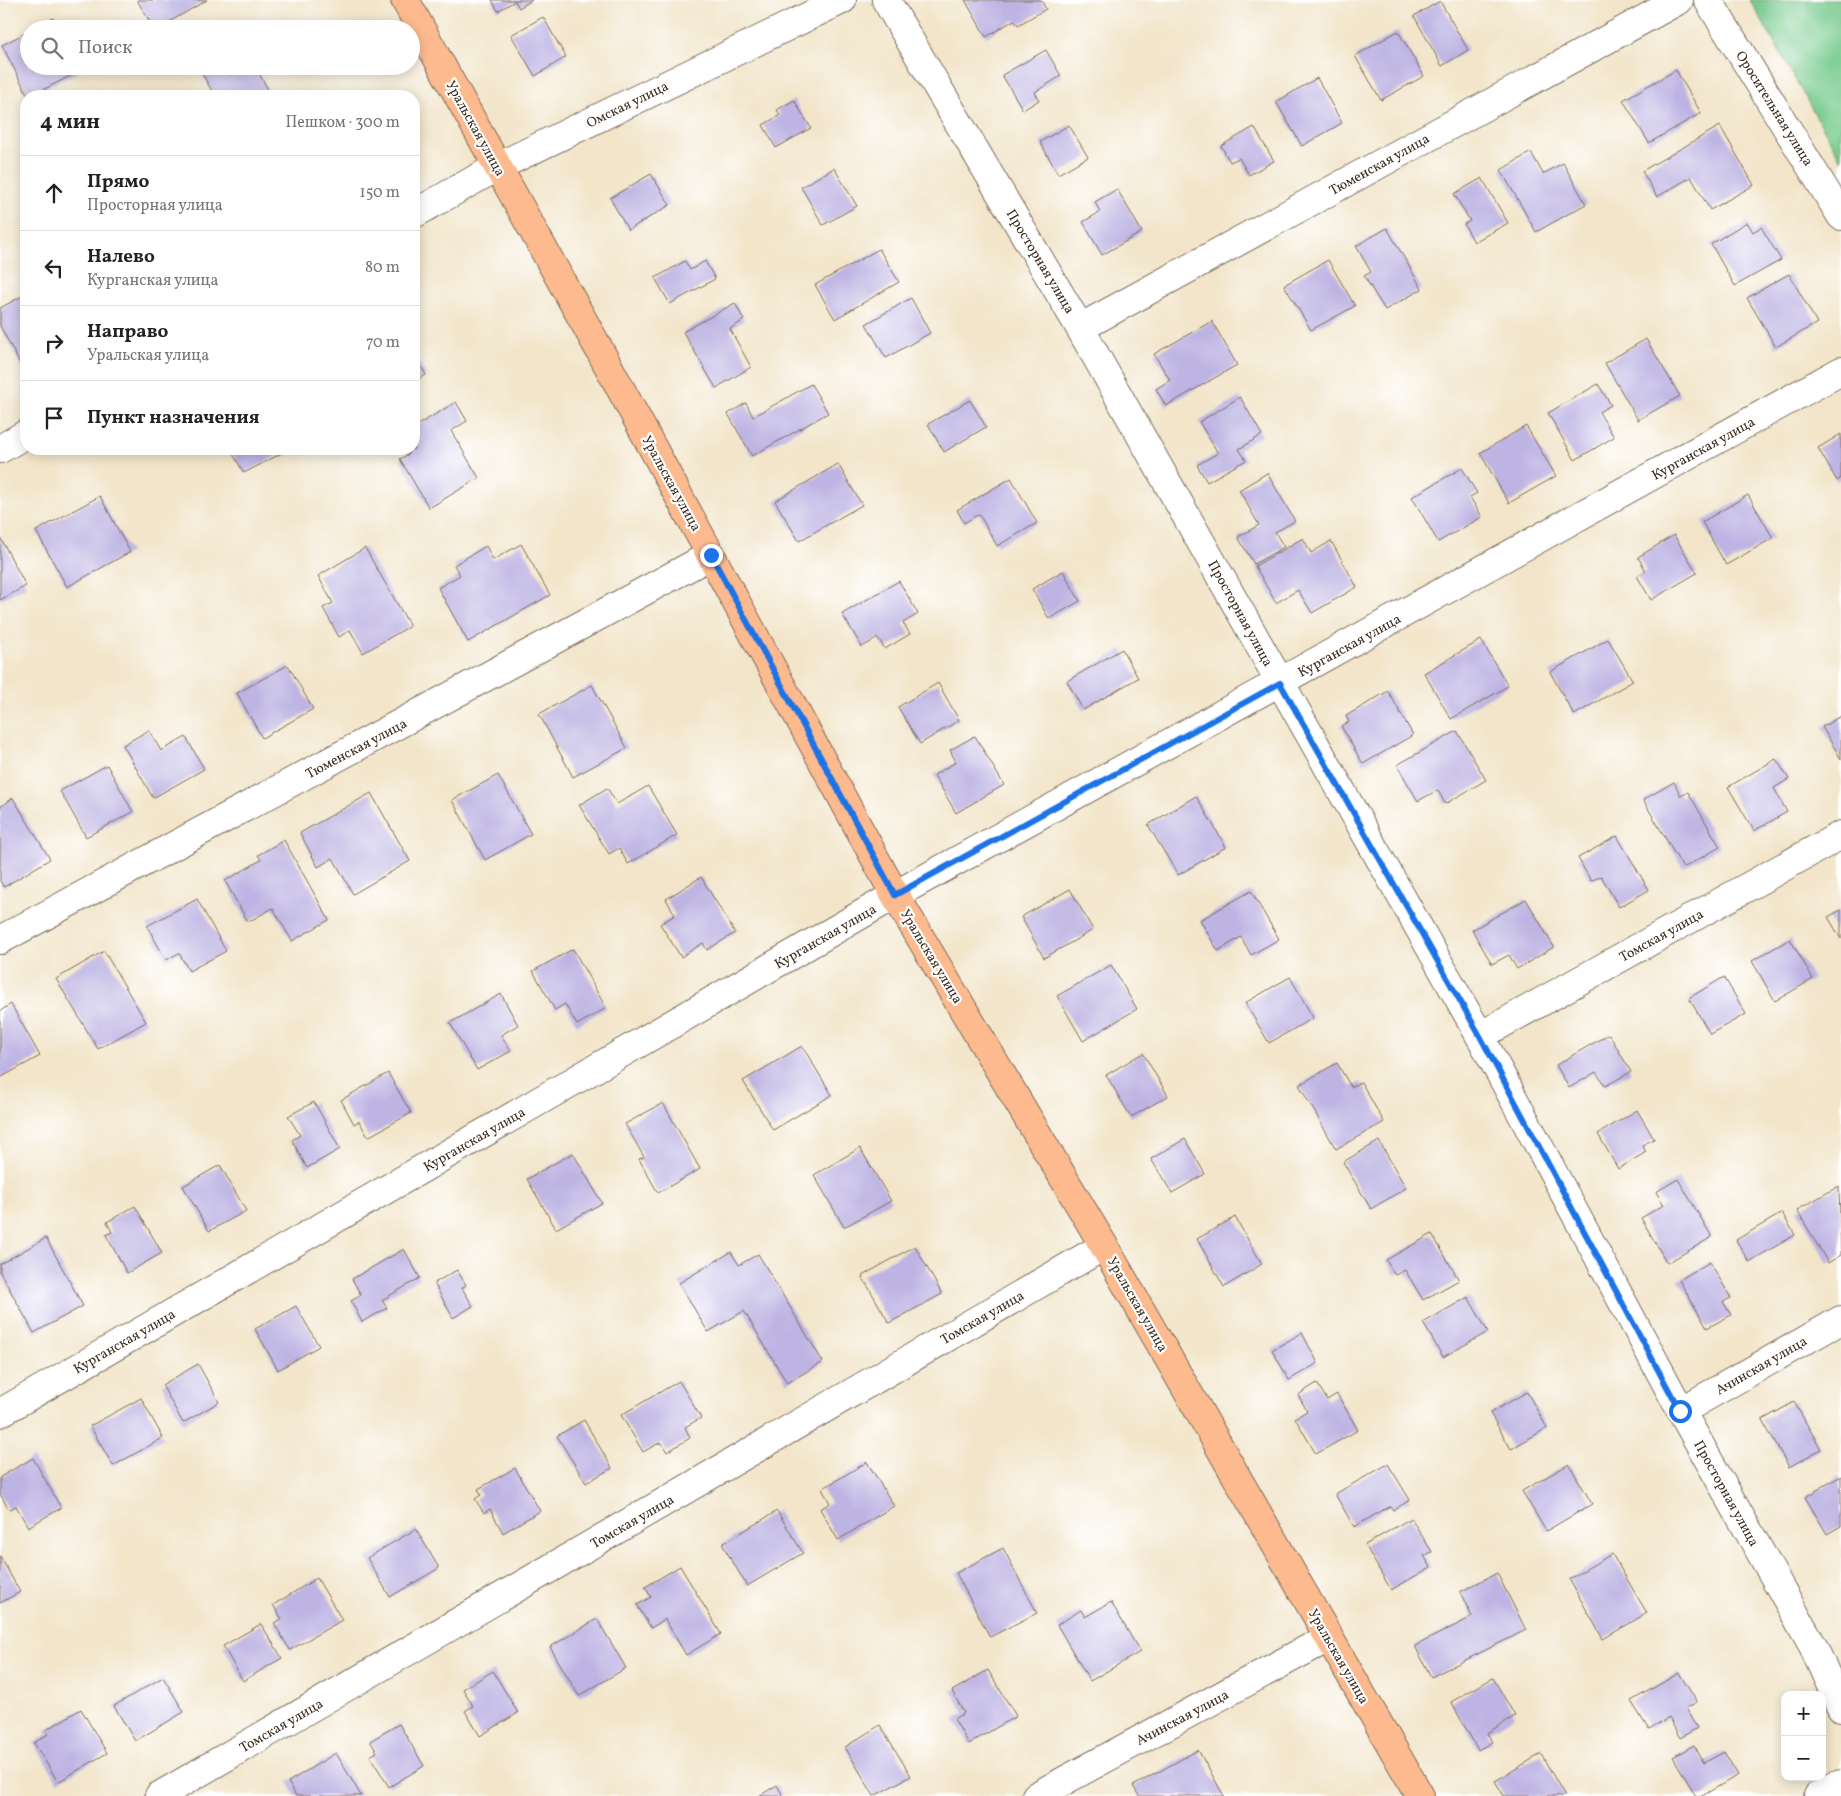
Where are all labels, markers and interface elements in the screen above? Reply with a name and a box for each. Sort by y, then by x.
search box [20,20,420,75]
icon: search [38,34,66,62]
text: Поиск [78,35,132,61]
street label: Оросительная улица [1731,48,1817,170]
street label: Уральская улица [440,77,509,180]
street label: Омская улица [583,77,672,133]
text: 4 мин [40,108,100,137]
text: Пешком · 300 m [285,112,400,134]
street label: Тюменская улица [1326,130,1433,201]
text: Прямо [87,169,149,195]
icon: ahead [40,179,68,207]
text: 150 m [359,182,400,204]
text: Просторная улица [87,195,223,217]
street label: Просторная улица [1001,206,1078,318]
text: Налево [87,244,155,270]
icon: left [40,254,68,282]
text: 80 m [365,257,400,279]
text: Курганская улица [87,270,219,292]
text: Направо [87,319,169,345]
icon: right [40,329,68,357]
text: 70 m [366,332,400,354]
text: Уральская улица [87,345,209,367]
icon: arrive [40,404,68,432]
text: Пункт назначения [87,405,260,431]
street label: Курганская улица [1649,413,1759,486]
street label: Уральская улица [636,432,705,535]
route end [700,544,723,567]
street label: Просторная улица [1203,557,1277,670]
street label: Курганская улица [1295,610,1405,683]
street label: Тюменская улица [303,715,411,784]
street label: Курганская улица [771,900,880,974]
street label: Томская улица [1616,905,1707,967]
street label: Уральская улица [895,906,966,1007]
street label: Курганская улица [420,1103,529,1177]
street label: Уральская улица [1102,1254,1172,1356]
street label: Томская улица [938,1287,1028,1350]
street label: Курганская улица [70,1305,179,1379]
street label: Ачинская улица [1712,1332,1811,1400]
route start [1669,1400,1692,1423]
street label: Просторная улица [1689,1437,1763,1550]
street label: Томская улица [588,1491,678,1554]
street label: Уральская улица [1303,1606,1373,1708]
street label: Ачинская улица [1133,1686,1233,1751]
map controls [1781,1691,1826,1781]
button: + [1781,1691,1826,1736]
street label: Томская улица [237,1695,327,1758]
button: − [1781,1736,1826,1781]

